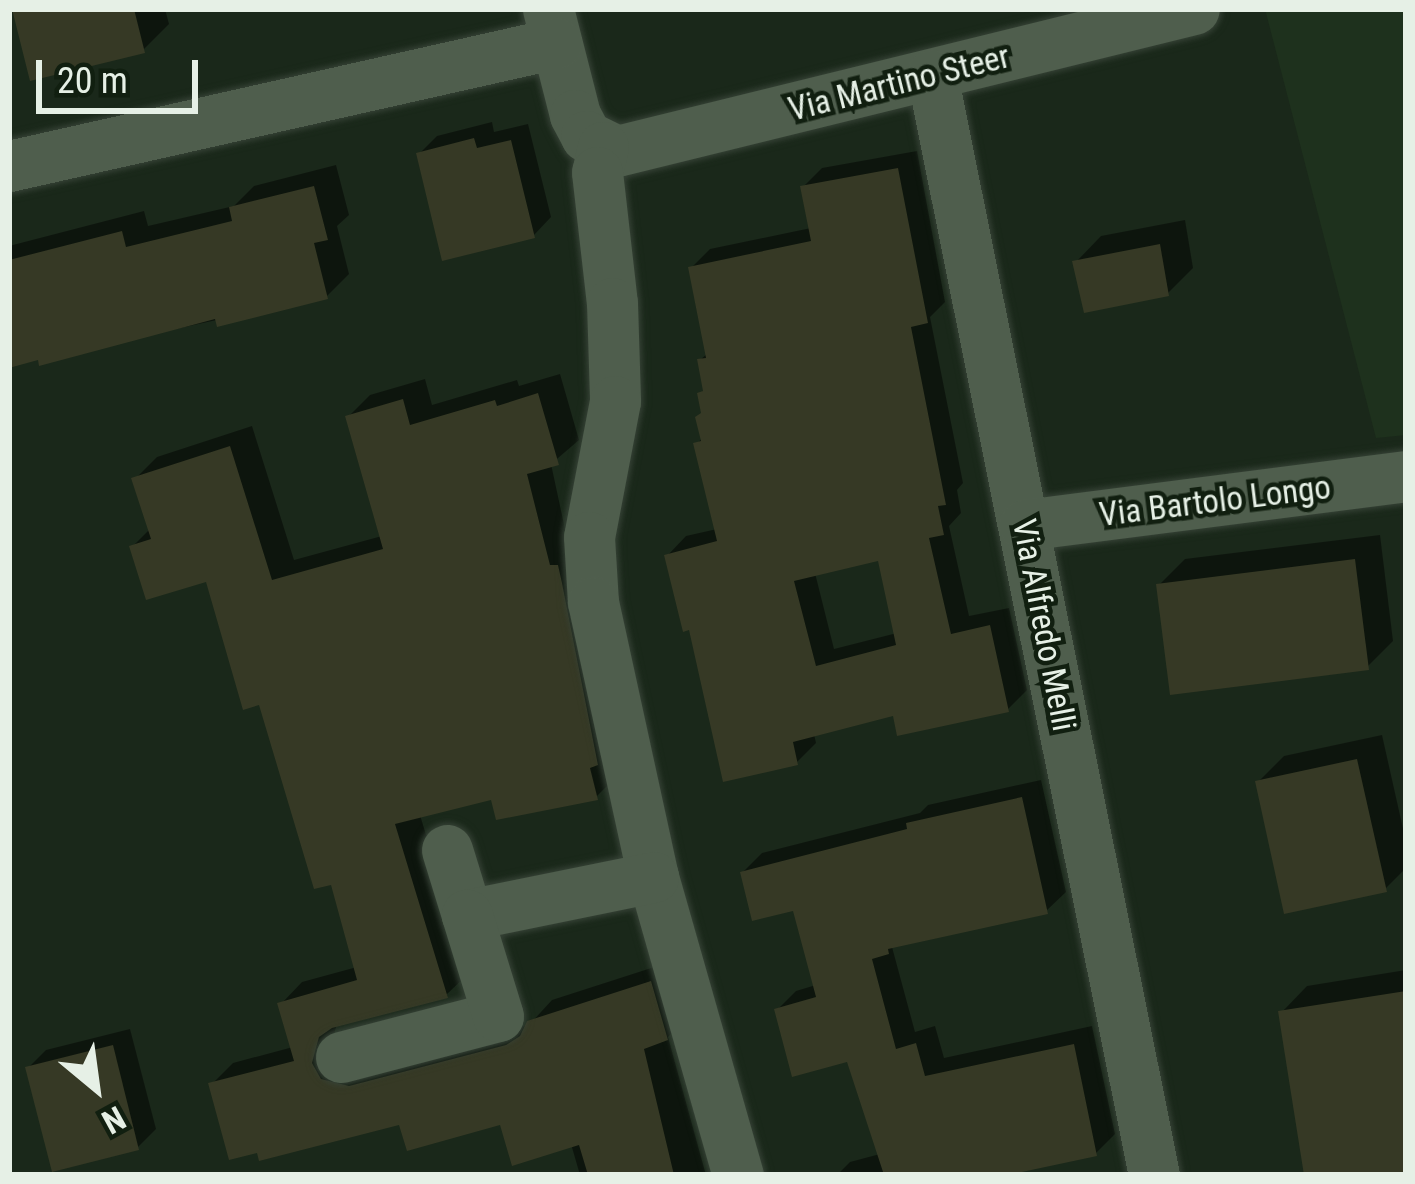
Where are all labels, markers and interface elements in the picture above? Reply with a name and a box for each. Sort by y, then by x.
scale bar [42,36,204,110]
street label: Via Martino Steer [784,36,1014,130]
text: 20 m [57,60,128,102]
street label: Via Bartolo Longo [1097,467,1333,535]
street label: Via Alfredo Melli [1004,516,1084,734]
north arrow [36,1028,156,1148]
text: N [95,1098,132,1142]

